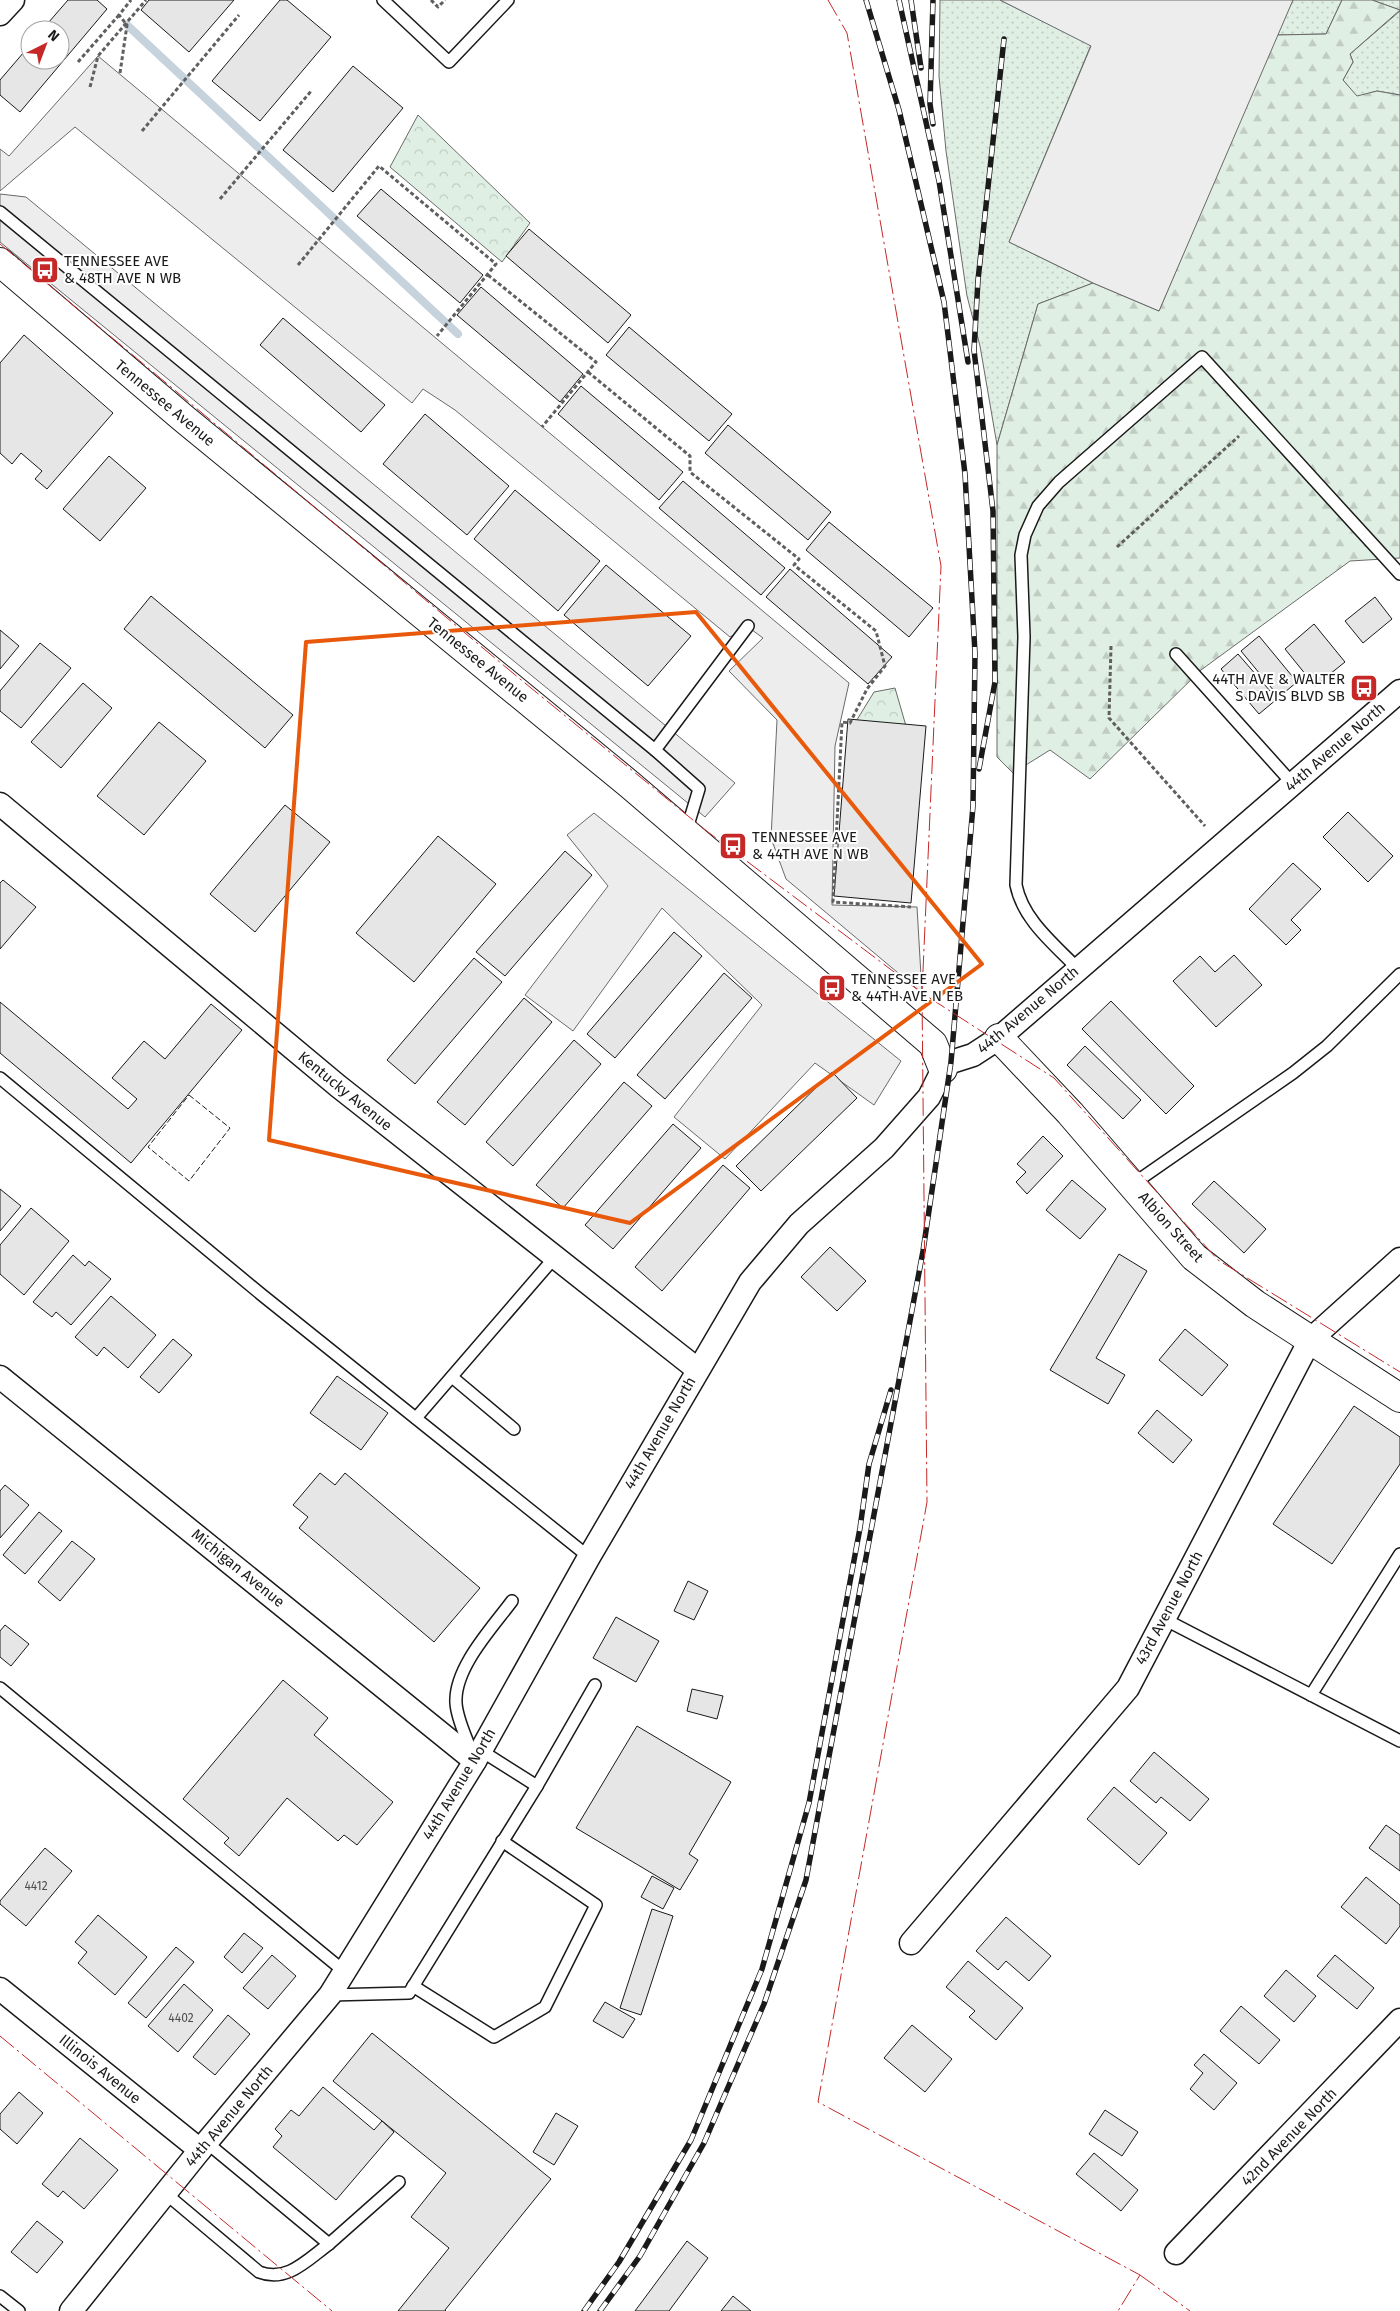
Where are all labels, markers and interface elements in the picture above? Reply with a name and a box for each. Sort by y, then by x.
north arrow [20,20,70,70]
text: N [44,26,63,45]
place label: TENNESSEE AVE & 48TH AVE N WB [64,252,181,287]
bus stop icon: TENNESSEE AVE & 48TH AVE N WB [30,255,60,285]
street label: Tennessee Avenue [111,356,219,450]
street label: Tennessee Avenue [424,614,532,706]
place label: 44TH AVE & WALTER S DAVIS BLVD SB [1212,670,1345,705]
bus stop icon: 44TH AVE & WALTER S DAVIS BLVD SB [1349,673,1379,703]
street label: 44th Avenue North [1281,699,1389,795]
place label: TENNESSEE AVE & 44TH AVE N WB [752,828,869,863]
bus stop icon: TENNESSEE AVE & 44TH AVE N WB [718,831,748,861]
street label: 44th Avenue North [974,962,1082,1058]
place label: TENNESSEE AVE & 44TH AVE N EB [851,970,963,1005]
bus stop icon: TENNESSEE AVE & 44TH AVE N EB [817,973,847,1003]
street label: Kentucky Avenue [294,1048,396,1134]
street label: Albion Street [1135,1188,1208,1266]
street label: 44th Avenue North [620,1374,700,1492]
street label: Michigan Avenue [188,1525,288,1611]
street label: 43rd Avenue North [1131,1548,1207,1668]
street label: 44th Avenue North [419,1725,499,1843]
house number: 4412 [24,1879,48,1893]
house number: 4402 [168,2011,194,2025]
street label: Illinois Avenue [55,2031,145,2107]
street label: 44th Avenue North [181,2062,277,2170]
street label: 42nd Avenue North [1238,2084,1340,2190]

